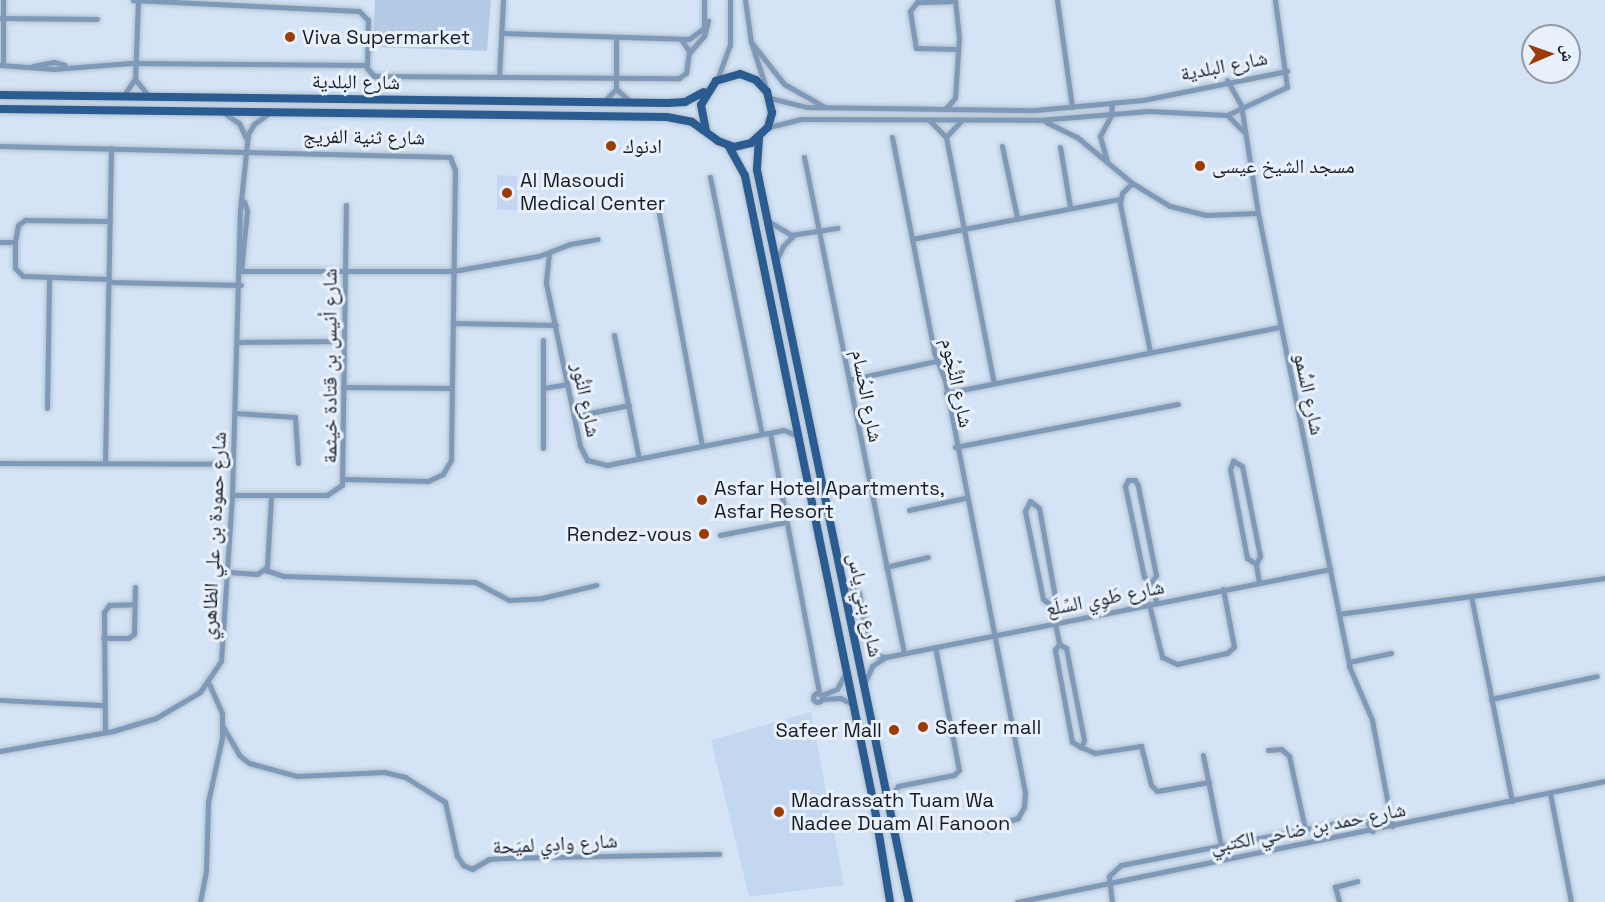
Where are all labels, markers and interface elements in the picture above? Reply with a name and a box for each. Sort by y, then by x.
north arrow [1521,24,1581,84]
place label: Viva Supermarket [302,25,470,49]
marker: Viva Supermarket [283,30,297,44]
text: ش [1557,45,1578,62]
street label: شارع البلدية [1178,46,1270,86]
street label: شارع البلدية [312,69,400,95]
street label: شارع ثنية الفريج [303,124,425,150]
place label: ادنوك [623,134,662,158]
marker: ادنوك [604,139,618,153]
place label: مسجد الشيخ عيسى [1212,154,1355,178]
marker: مسجد الشيخ عيسى [1193,159,1207,173]
place label: Al Masoudi Medical Center [520,169,665,216]
marker: Al Masoudi Medical Center [498,184,516,202]
street label: شارع أنيس بن قتادة خيثمة [318,268,342,464]
street label: شارع النُّجُوم [936,336,978,430]
street label: شارع الحُسام [846,348,888,444]
street label: شارع السُّمو [1289,351,1329,437]
street label: شارع النُّور [566,361,606,439]
street label: شارع حمودة بن علي الظاهري [197,431,231,641]
place label: Asfar Hotel Apartments, Asfar Resort [714,476,945,523]
marker: Asfar Hotel Apartments, Asfar Resort [695,493,709,507]
place label: Rendez-vous [567,522,692,546]
marker: Rendez-vous [697,527,711,541]
street label: شارع بني ياس [842,551,888,659]
street label: شارع طَوِي السِّلَع [1044,575,1166,621]
place label: Safeer mall [935,715,1041,739]
place label: Safeer Mall [776,718,882,742]
marker: Safeer mall [916,720,930,734]
marker: Safeer Mall [887,723,901,737]
place label: Madrassath Tuam Wa Nadee Duam Al Fanoon [791,789,1011,836]
street label: شارع حمد بن ضاحي الكتبي [1208,797,1408,859]
marker: Madrassath Tuam Wa Nadee Duam Al Fanoon [772,805,786,819]
street label: شارع وادِي لميَحة [492,829,618,859]

